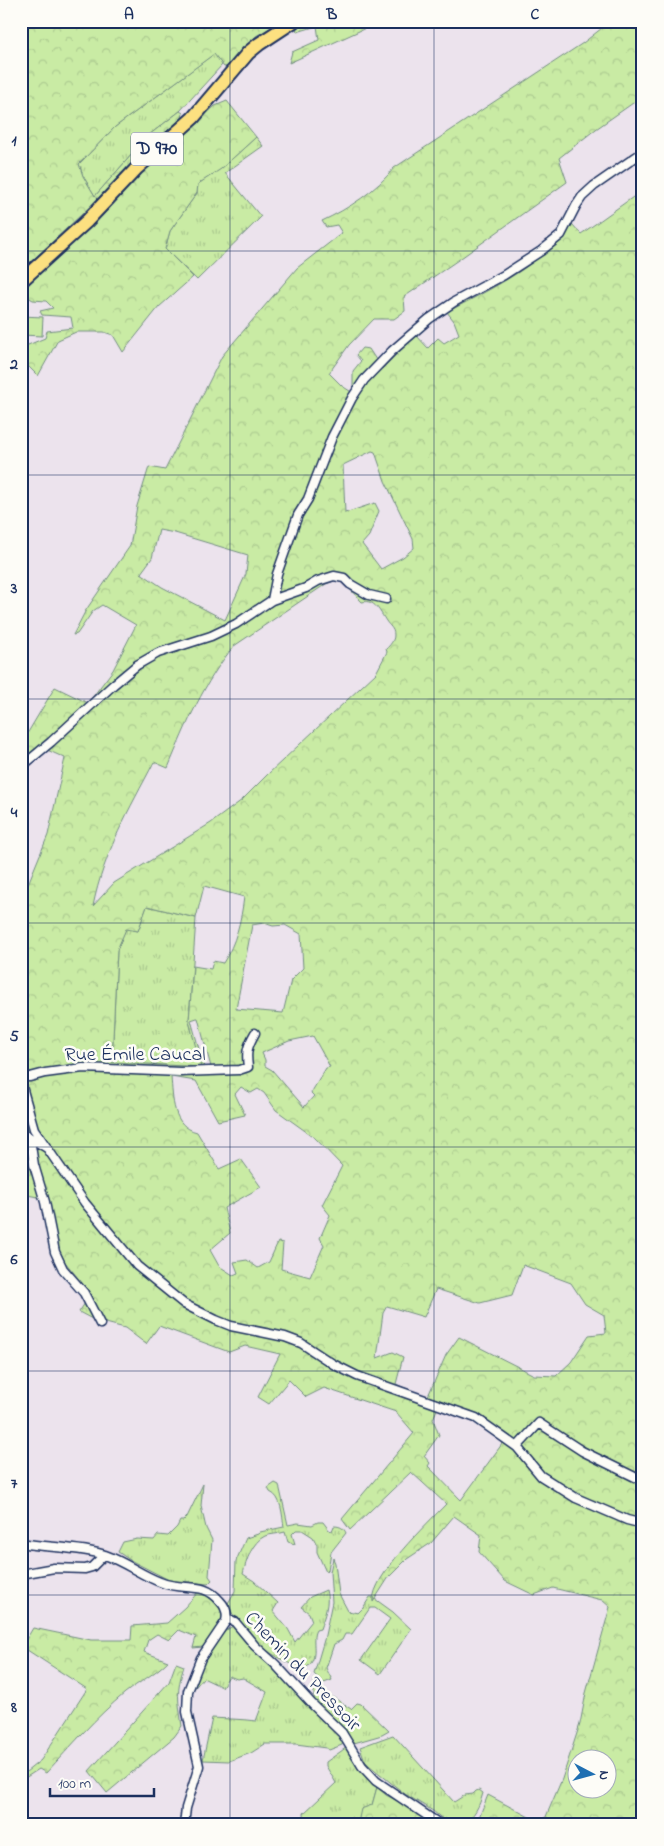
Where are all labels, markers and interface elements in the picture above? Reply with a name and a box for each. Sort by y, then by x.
text: A [124,3,134,27]
text: B [326,3,338,27]
text: C [531,3,540,27]
text: 1 [11,129,17,153]
road number: D 970 [131,132,183,166]
text: 2 [9,353,18,377]
text: 3 [10,577,18,601]
text: 4 [10,801,18,825]
text: 5 [9,1025,19,1049]
street label: Rue Émile Caucal [64,1041,206,1070]
text: 6 [9,1248,18,1272]
text: 7 [11,1472,18,1496]
street label: Chemin du Pressoir [237,1605,368,1739]
text: 8 [10,1696,17,1720]
north arrow [566,1748,616,1798]
scale bar [50,1766,154,1798]
text: N [593,1769,614,1781]
text: 100 m [58,1773,91,1795]

